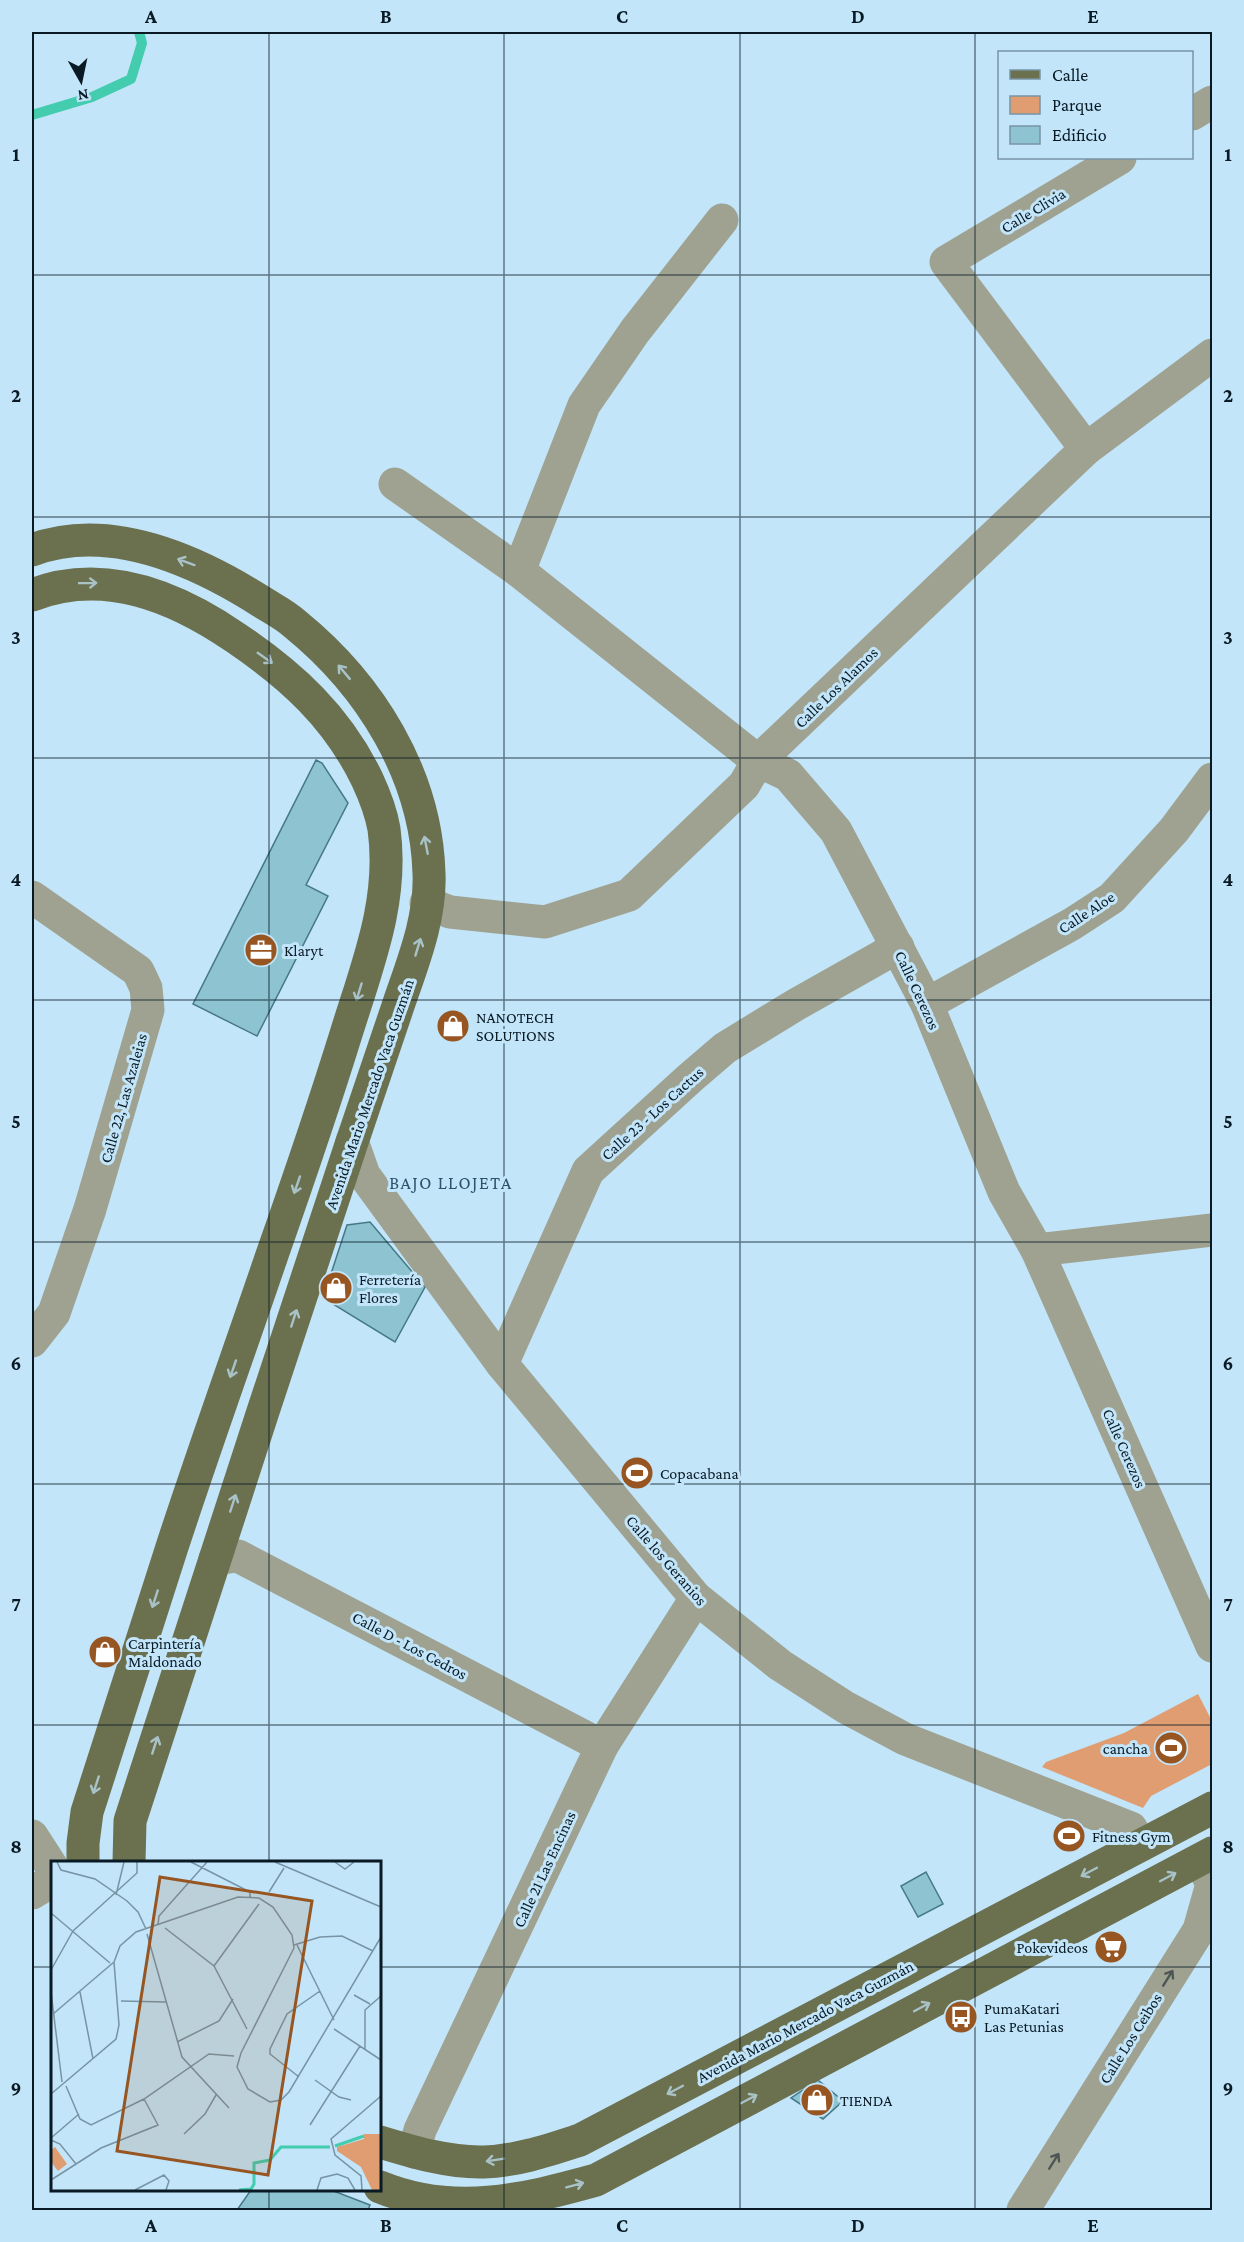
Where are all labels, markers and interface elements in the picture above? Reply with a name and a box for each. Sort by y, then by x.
text: A [144,5,158,27]
text: B [380,5,392,27]
text: C [616,5,628,27]
text: D [851,5,865,27]
text: E [1087,5,1099,27]
north arrow [51,51,111,111]
legend [998,51,1193,159]
text: Calle [1052,65,1088,85]
text: N [76,86,90,105]
text: Parque [1052,95,1102,115]
text: Edificio [1052,125,1107,145]
text: 1 [12,143,20,165]
text: 1 [1224,143,1232,165]
street label: Calle Clivia [998,184,1069,236]
text: 2 [11,384,21,406]
text: 2 [1223,384,1233,406]
one-way arrow [177,555,195,566]
one-way arrow [78,577,98,589]
text: 3 [11,626,21,648]
text: 3 [1223,626,1233,648]
street label: Calle Los Alamos [792,644,881,731]
one-way arrow [256,652,273,664]
one-way arrow [337,665,351,680]
one-way arrow [420,836,431,855]
text: 4 [11,868,22,890]
text: 4 [1223,868,1234,890]
street label: Calle Aloe [1055,888,1118,937]
office icon: Klaryt [243,932,279,968]
one-way arrow [413,938,424,957]
place label: Klaryt [284,942,324,960]
street label: Calle Cerezos [892,948,943,1032]
street label: Avenida Mario Mercado Vaca Guzmán [322,976,417,1211]
one-way arrow [353,982,364,1001]
shop icon: NANOTECH SOLUTIONS [435,1008,471,1044]
place label: NANOTECH SOLUTIONS [476,1009,555,1044]
street label: Calle 22, Las Azaleias [97,1031,150,1165]
street label: Calle 23 - Los Cactus [598,1063,707,1163]
text: 5 [11,1110,21,1132]
text: 5 [1223,1110,1233,1132]
district label: BAJO LLOJETA [389,1173,513,1193]
one-way arrow [290,1175,301,1194]
shop icon: Ferretería Flores [318,1270,354,1306]
place label: Ferretería Flores [359,1271,422,1306]
one-way arrow [289,1309,300,1328]
text: 6 [11,1352,21,1374]
text: 6 [1223,1352,1233,1374]
one-way arrow [227,1359,238,1378]
street label: Calle Cerezos [1099,1406,1150,1490]
sports icon: Copacabana [619,1455,655,1491]
place label: Copacabana [660,1465,739,1483]
one-way arrow [228,1494,239,1513]
street label: Calle los Geranios [623,1512,710,1609]
one-way arrow [149,1589,160,1608]
text: 7 [11,1593,21,1615]
text: 7 [1223,1593,1233,1615]
street label: Calle D - Los Cedros [350,1608,470,1683]
shop icon: Carpintería Maldonado [87,1634,123,1670]
place label: Carpintería Maldonado [128,1635,202,1670]
sports icon: cancha [1153,1730,1189,1766]
one-way arrow [150,1736,161,1755]
place label: cancha [1103,1740,1149,1757]
one-way arrow [90,1775,101,1794]
street label: Calle 21 Las Encinas [510,1808,579,1930]
sports icon: Fitness Gym [1051,1818,1087,1854]
place label: Fitness Gym [1092,1828,1171,1846]
text: 8 [10,1835,22,1857]
text: 8 [1222,1835,1234,1857]
inset map [51,1861,381,2191]
one-way arrow [1081,1866,1098,1878]
one-way arrow [1159,1871,1176,1883]
supermarket icon: Pokevideos [1093,1929,1129,1965]
place label: Pokevideos [1017,1939,1088,1956]
street label: Avenida Mario Mercado Vaca Guzmán [694,1957,917,2086]
one-way arrow [1163,1970,1175,1987]
street label: Calle Los Ceibos [1096,1990,1165,2087]
bus stop icon: PumaKatari Las Petunias [943,1999,979,2035]
place label: PumaKatari Las Petunias [984,2000,1064,2035]
one-way arrow [912,2001,930,2012]
text: 9 [11,2077,21,2099]
text: 9 [1223,2077,1233,2099]
shop icon: TIENDA [799,2082,835,2118]
one-way arrow [666,2085,684,2096]
one-way arrow [740,2092,758,2104]
place label: TIENDA [840,2092,893,2109]
one-way arrow [1048,2153,1060,2170]
one-way arrow [485,2155,505,2166]
one-way arrow [565,2179,584,2191]
text: A [144,2214,158,2236]
text: B [380,2214,392,2236]
text: C [616,2214,628,2236]
text: D [851,2214,865,2236]
text: E [1087,2214,1099,2236]

